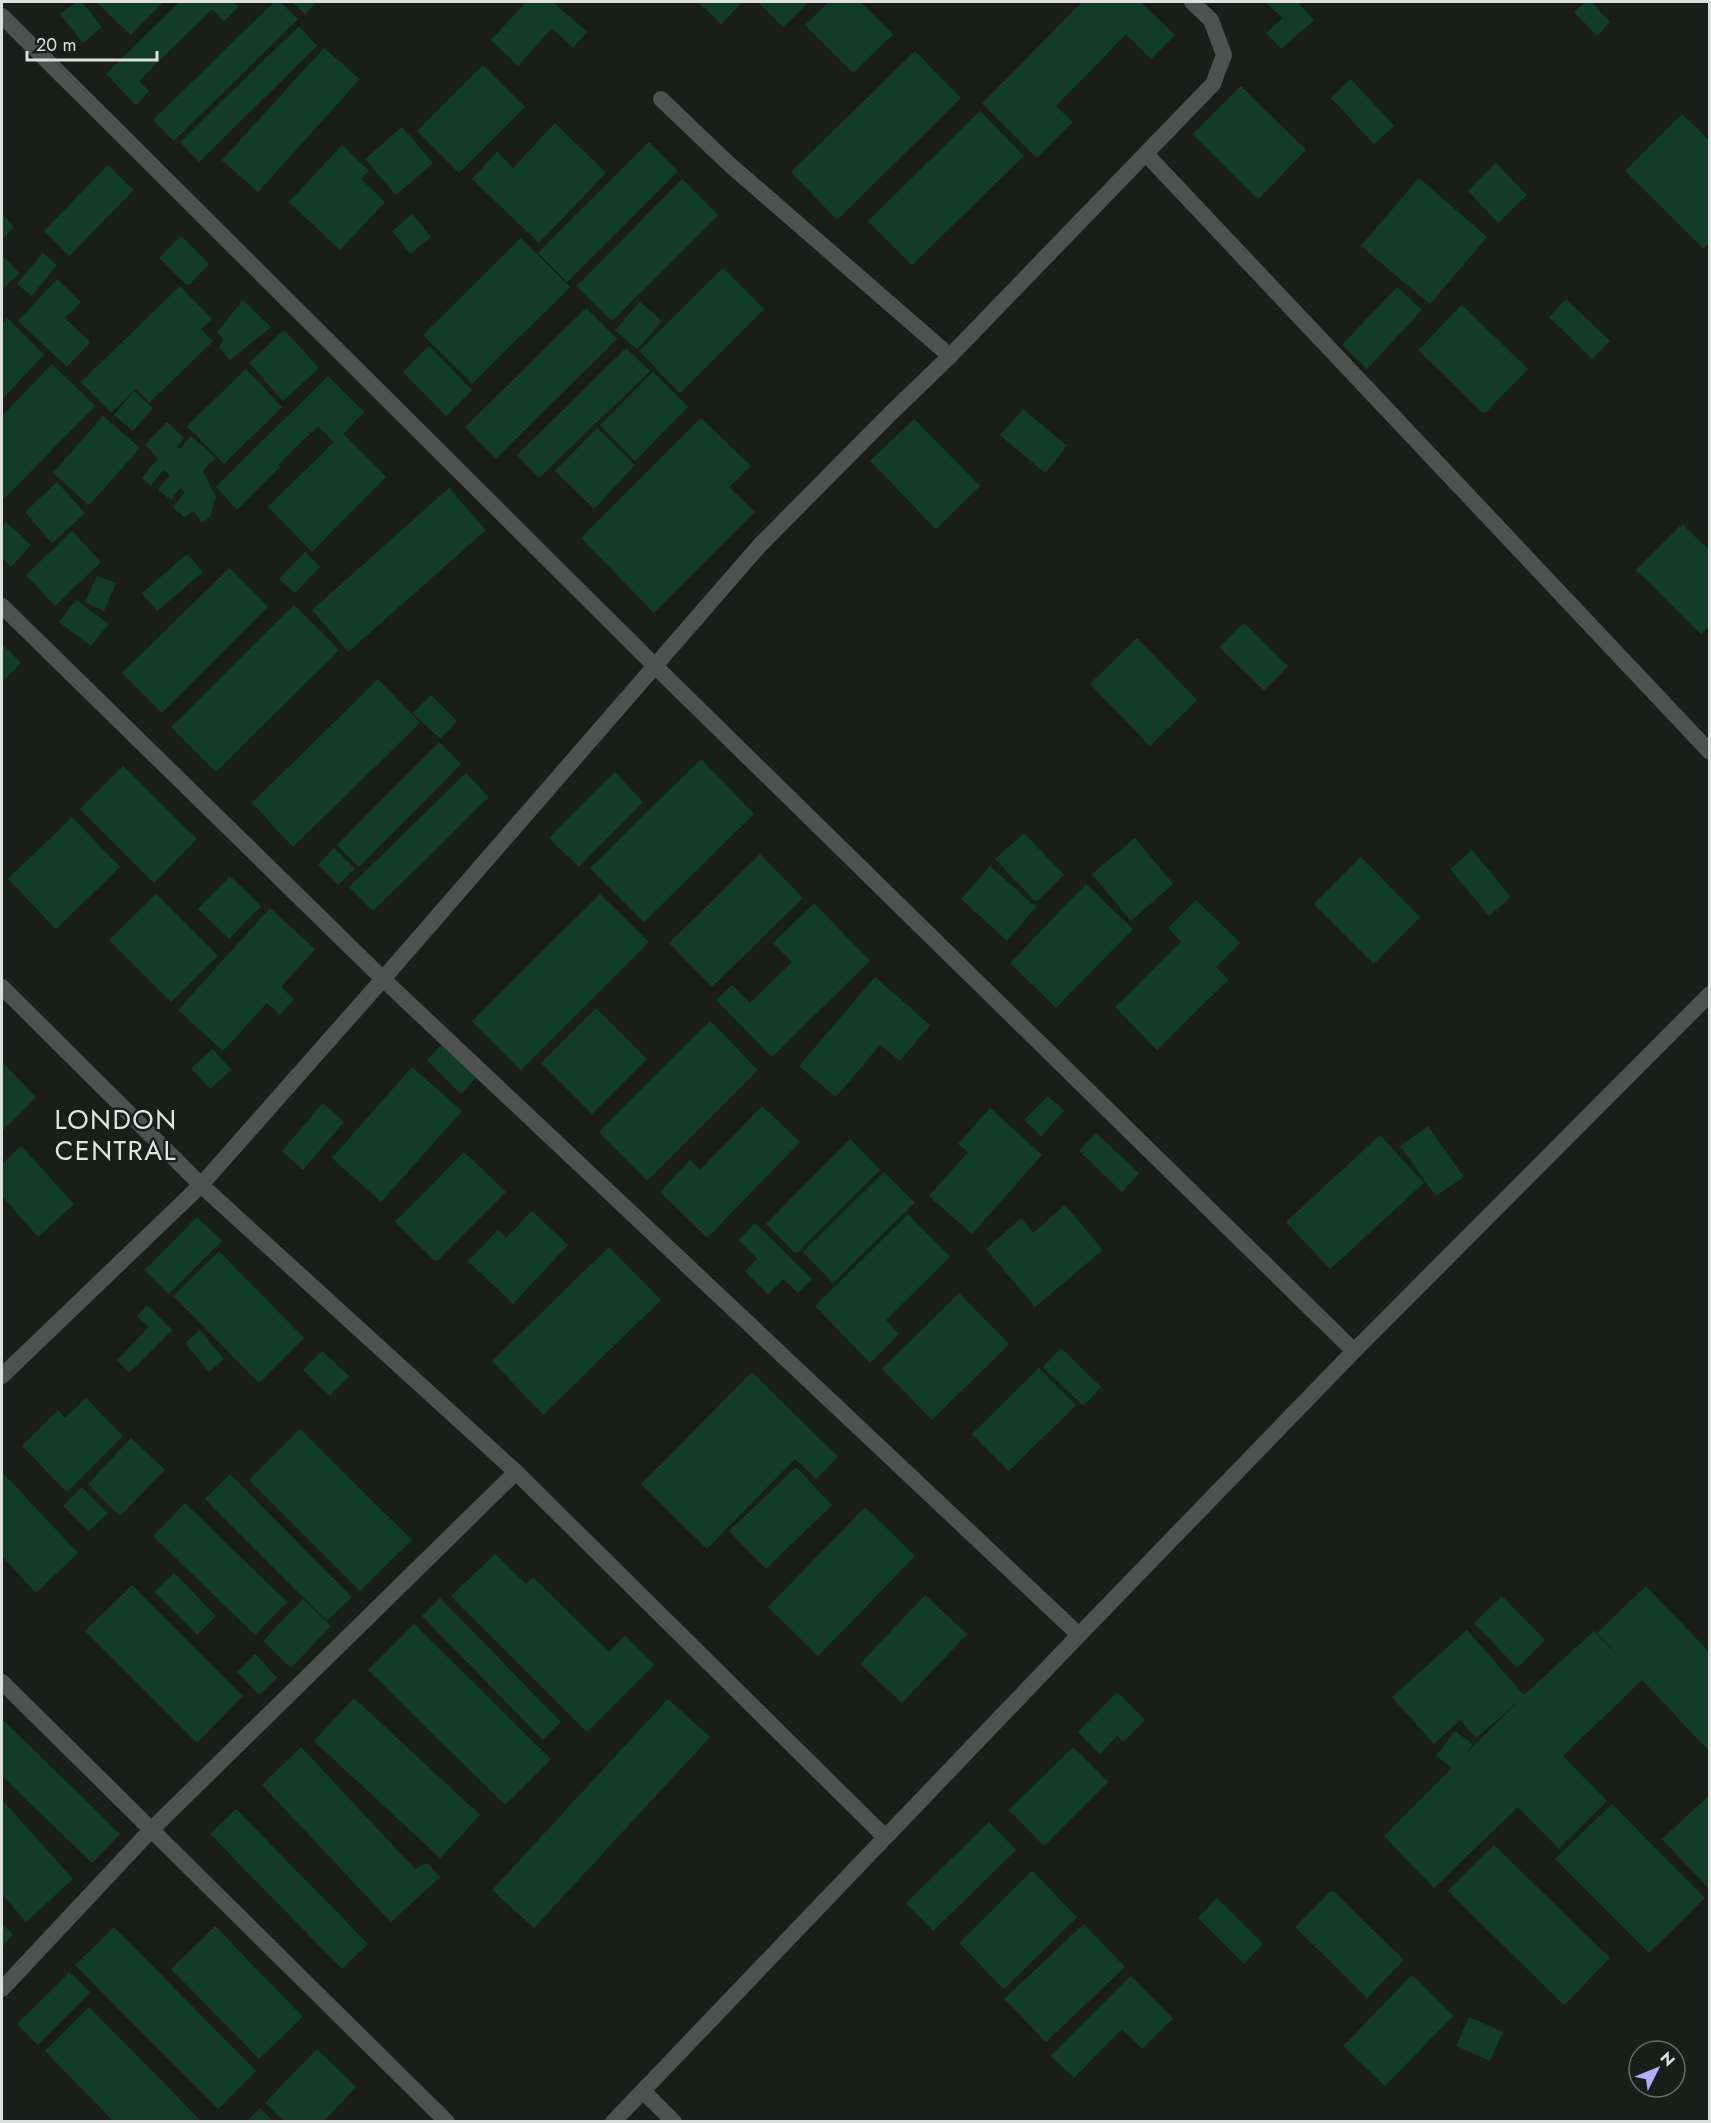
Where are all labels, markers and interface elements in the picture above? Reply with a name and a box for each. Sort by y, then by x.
scale bar [27,24,158,62]
text: 20 m [36,32,76,58]
district label: LONDON CENTRAL [54,1100,178,1170]
north arrow [1627,2039,1687,2099]
text: N [1655,2047,1680,2072]

